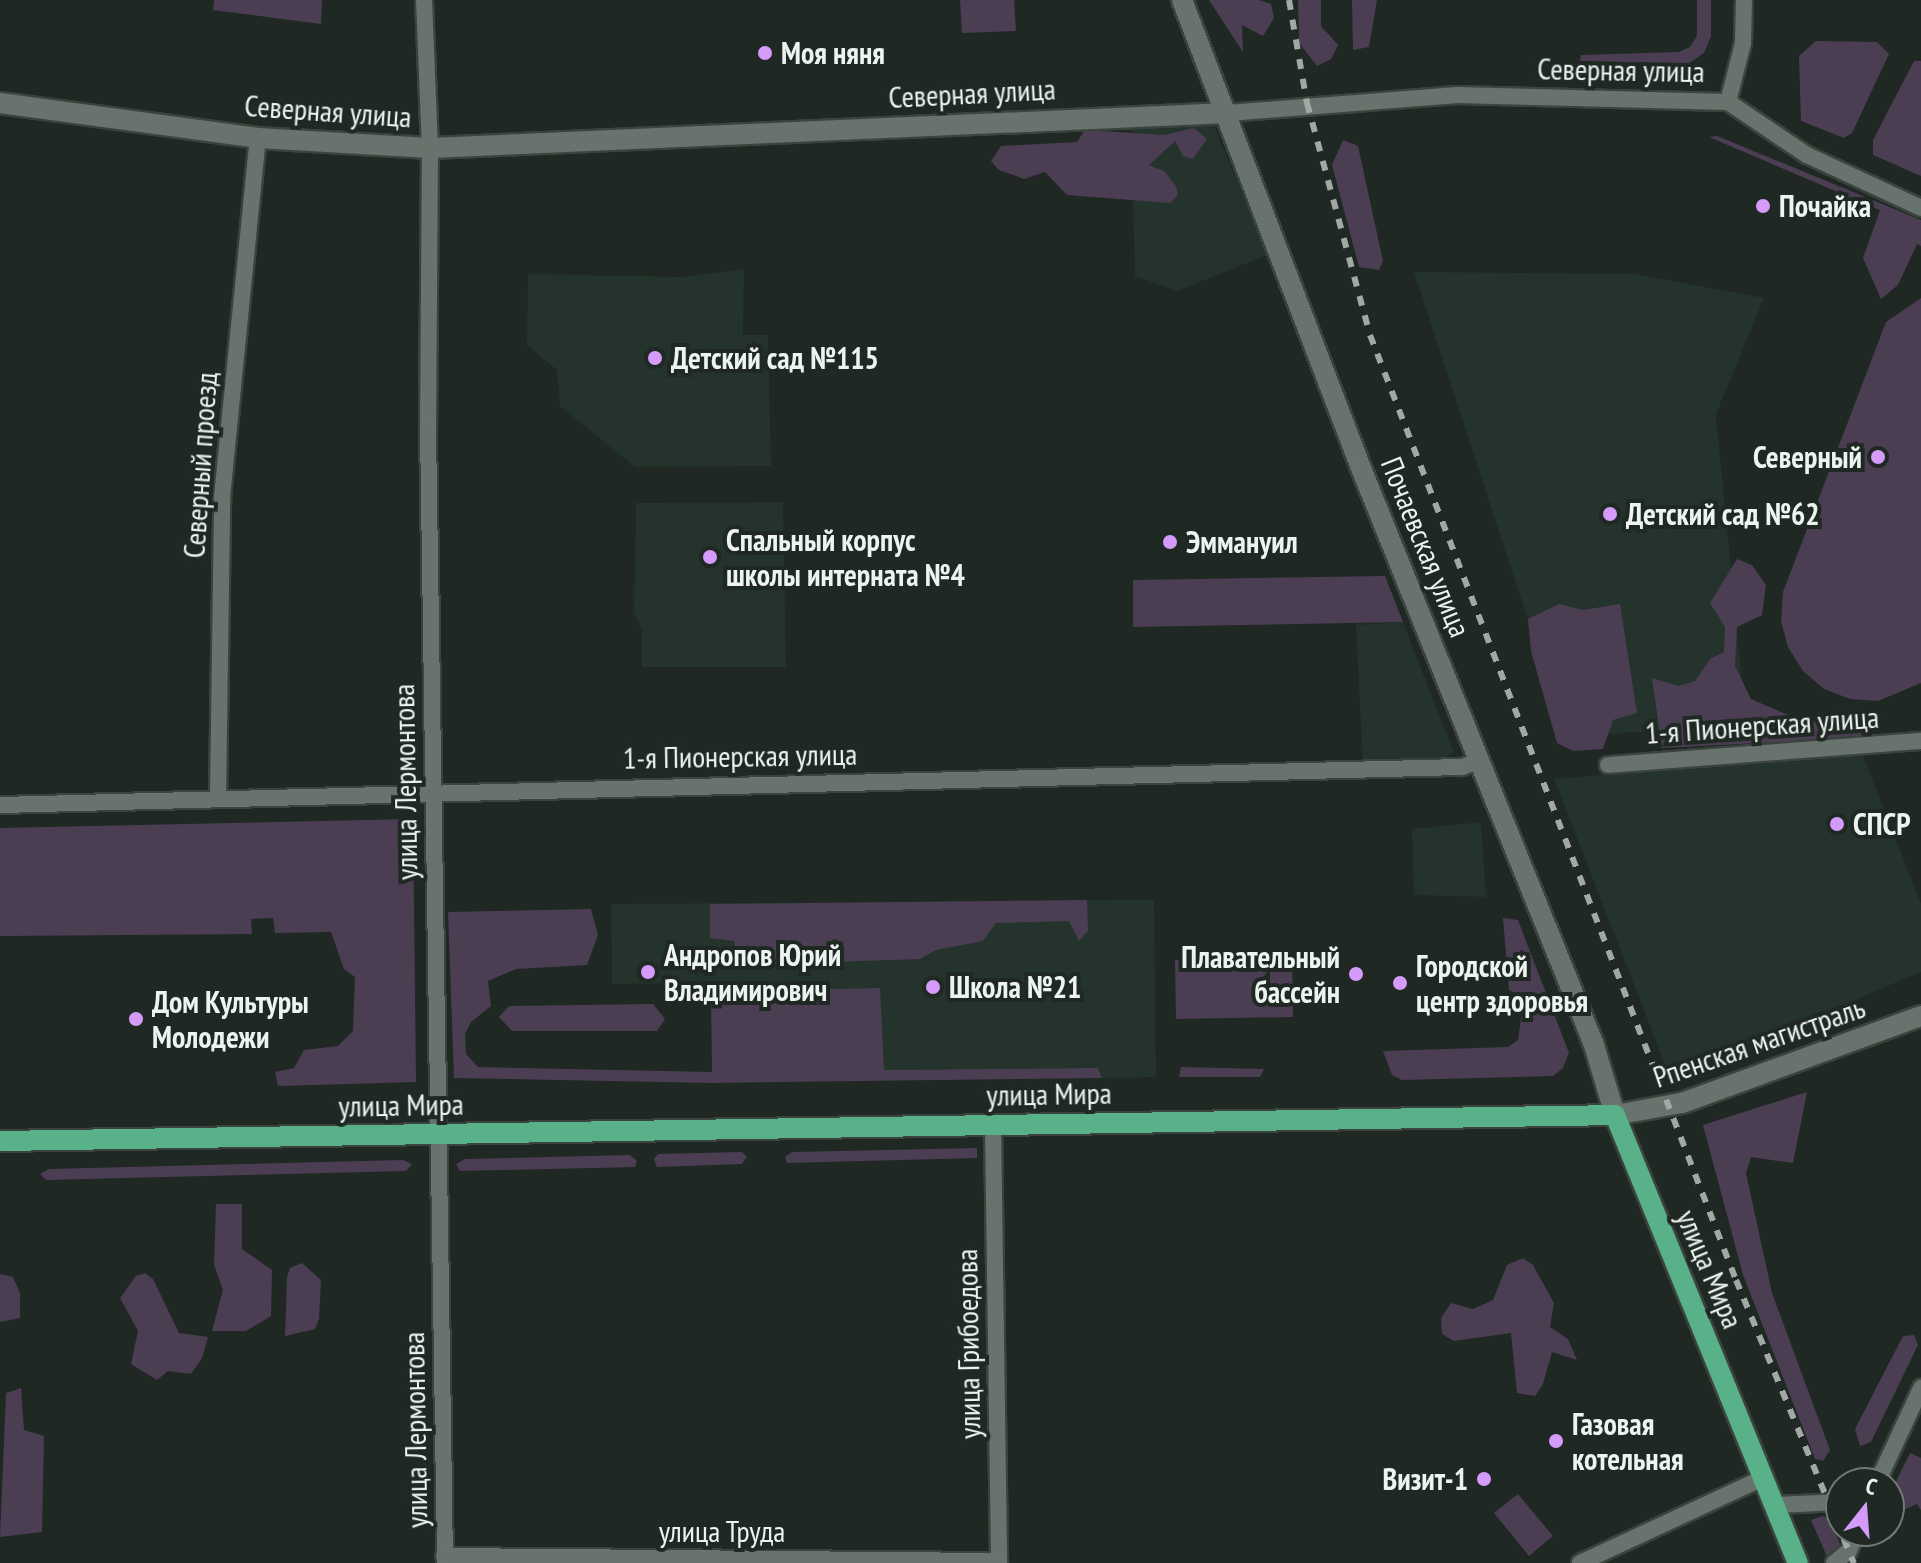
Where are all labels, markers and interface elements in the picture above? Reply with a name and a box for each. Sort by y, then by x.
place label: Моя няня [781,35,885,71]
marker: Моя няня [756,44,774,62]
street label: Северная улица [1537,51,1705,89]
street label: Северная улица [888,71,1056,115]
street label: Северная улица [243,87,413,135]
place label: Почайка [1779,188,1871,224]
marker: Почайка [1754,197,1772,215]
place label: Детский сад №115 [671,340,879,376]
marker: Детский сад №115 [646,349,664,367]
street label: Северный проезд [176,371,224,559]
place label: Северный [1753,439,1862,475]
marker: Северный [1869,448,1887,466]
street label: Почаевская улица [1374,452,1478,642]
place label: Детский сад №62 [1626,496,1820,532]
marker: Детский сад №62 [1601,505,1619,523]
place label: Cпальный корпус школы интерната №4 [726,522,965,592]
place label: Эммануил [1186,524,1298,560]
marker: Эммануил [1161,533,1179,551]
marker: Cпальный корпус школы интерната №4 [701,548,719,566]
street label: улица Лермонтова [385,684,425,880]
street label: 1-я Пионерская улица [1644,699,1880,751]
street label: 1-я Пионерская улица [623,736,857,776]
place label: СПСР [1853,806,1910,842]
marker: СПСР [1828,815,1846,833]
place label: Андропов Юрий Владимирович [664,937,841,1008]
place label: Плавательный бассейн [1181,939,1340,1010]
place label: Городской центр здоровья [1416,948,1588,1018]
marker: Андропов Юрий Владимирович [639,963,657,981]
marker: Плавательный бассейн [1347,965,1365,983]
place label: Школа №21 [949,969,1081,1005]
marker: Городской центр здоровья [1391,974,1409,992]
marker: Школа №21 [924,978,942,996]
place label: Дом Культуры Молодежи [152,984,309,1054]
street label: Рпенская магистраль [1648,989,1870,1095]
marker: Дом Культуры Молодежи [127,1010,145,1028]
street label: улица Мира [986,1075,1112,1113]
street label: улица Мира [338,1086,464,1124]
street label: улица Мира [1669,1204,1751,1334]
street label: улица Грибоедова [948,1249,988,1439]
street label: улица Лермонтова [395,1332,435,1528]
place label: Газовая котельная [1572,1406,1684,1476]
marker: Газовая котельная [1547,1432,1565,1450]
place label: Визит-1 [1383,1461,1468,1497]
north arrow [1825,1467,1905,1547]
marker: Визит-1 [1475,1470,1493,1488]
text: С [1863,1471,1880,1501]
street label: улица Труда [658,1513,786,1549]

